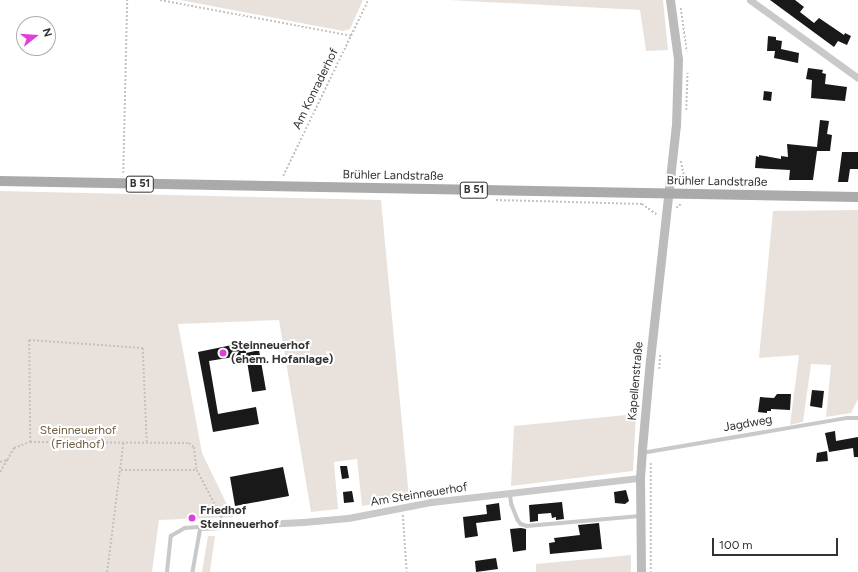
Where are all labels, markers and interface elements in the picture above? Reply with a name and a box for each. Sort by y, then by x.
north arrow [16,16,56,56]
text: N [40,27,54,39]
street label: Am Konraderhof [290,46,342,132]
street label: Brühler Landstraße [343,168,443,184]
street label: Brühler Landstraße [667,174,767,190]
road number: B 51 [125,175,155,193]
road number: B 51 [459,181,489,199]
place label: Steinneuerhof (ehem. Hofanlage) [231,339,333,367]
street label: Kapellenstraße [625,341,647,421]
marker: Steinneuerhof (ehem. Hofanlage) [218,348,228,358]
street label: Jagdweg [723,413,773,435]
park label: Steinneuerhof (Friedhof) [40,424,116,452]
street label: Am Steinneuerhof [370,480,468,510]
place label: Friedhof Steinneuerhof [200,504,279,532]
marker: Friedhof Steinneuerhof [187,513,197,523]
scale bar [714,530,840,556]
text: 100 m [719,538,753,552]

